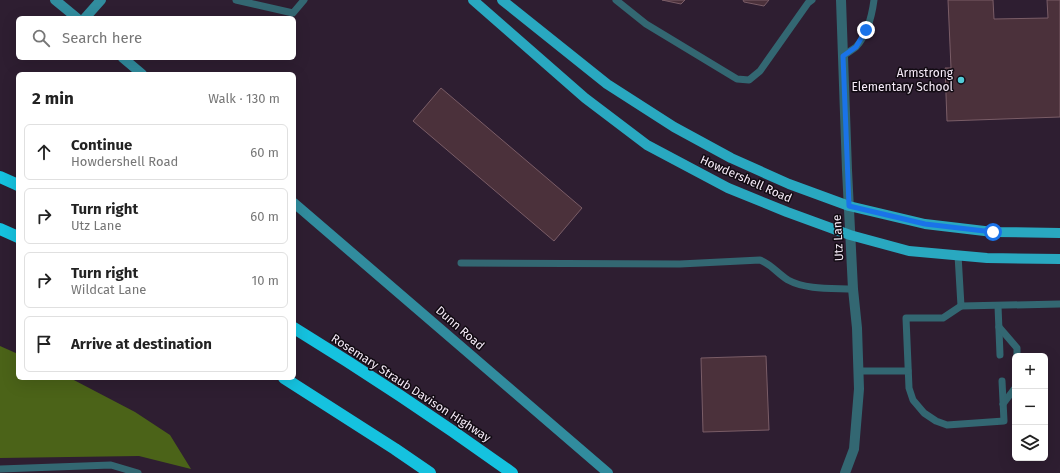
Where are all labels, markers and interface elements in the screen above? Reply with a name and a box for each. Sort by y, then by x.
search box [16,16,296,60]
route end [857,21,875,39]
icon: search [30,27,52,49]
text: Search here [62,29,142,47]
place label: Armstrong Elementary School [851,66,954,94]
marker: Armstrong Elementary School [956,75,966,85]
text: 2 min [32,88,74,109]
text: Walk · 130 m [208,91,280,106]
text: Continue [71,136,132,154]
icon: ahead [33,141,55,163]
text: 60 m [250,145,279,160]
street label: Howdershell Road [698,152,794,206]
text: Howdershell Road [71,154,178,169]
text: Turn right [71,200,138,218]
icon: right [33,205,55,227]
text: 60 m [250,209,279,224]
street label: Utz Lane [830,214,846,262]
text: Utz Lane [71,218,122,233]
route start [984,223,1002,241]
text: Turn right [71,264,138,282]
icon: right [33,269,55,291]
text: 10 m [252,273,279,288]
text: Wildcat Lane [71,282,146,297]
street label: Dunn Road [433,303,487,353]
street label: Rosemary Straub Davison Highway [329,331,493,445]
icon: arrive [33,333,55,355]
text: Arrive at destination [71,335,212,353]
map controls [1012,353,1048,461]
button: + [1012,353,1048,389]
button: − [1012,389,1048,425]
button: layers [1012,425,1048,461]

